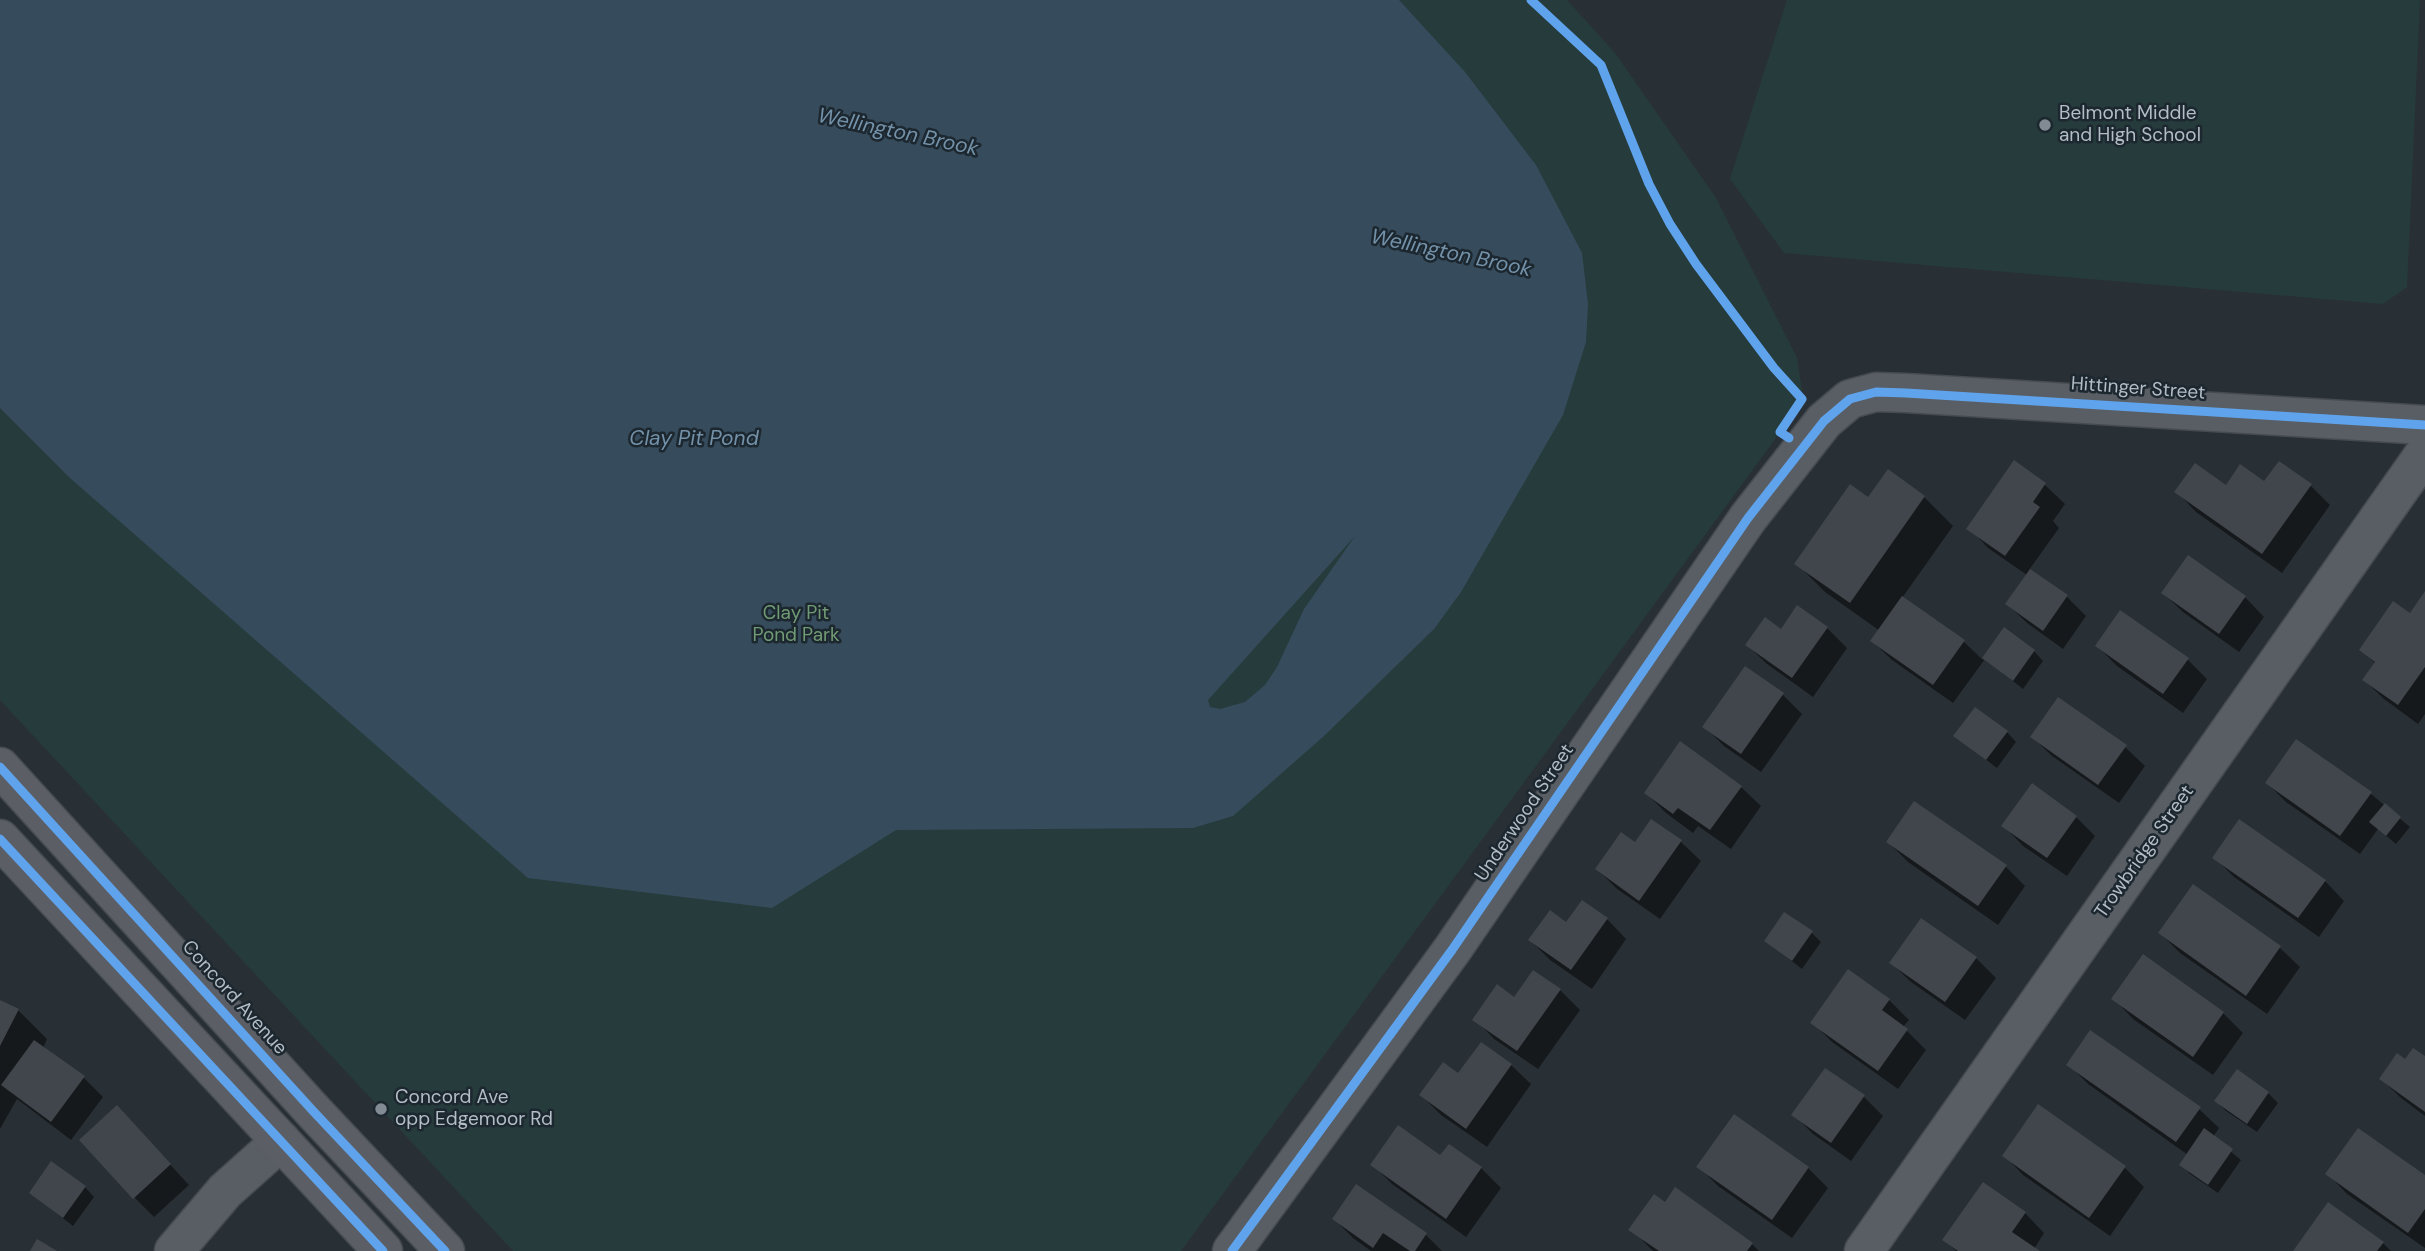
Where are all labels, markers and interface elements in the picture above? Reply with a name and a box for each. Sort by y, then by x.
place label: Belmont Middle and High School [2059,103,2201,147]
water label: Wellington Brook [815,104,981,162]
marker: Belmont Middle and High School [2037,117,2053,133]
water label: Wellington Brook [1368,225,1534,283]
street label: Hittinger Street [2070,373,2206,405]
water label: Clay Pit Pond [629,426,759,452]
park label: Clay Pit Pond Park [752,603,840,647]
street label: Underwood Street [1471,740,1579,886]
street label: Trowbridge Street [2091,781,2199,923]
street label: Concord Avenue [177,936,291,1060]
place label: Concord Ave opp Edgemoor Rd [395,1087,553,1131]
marker: Concord Ave opp Edgemoor Rd [373,1101,389,1117]

